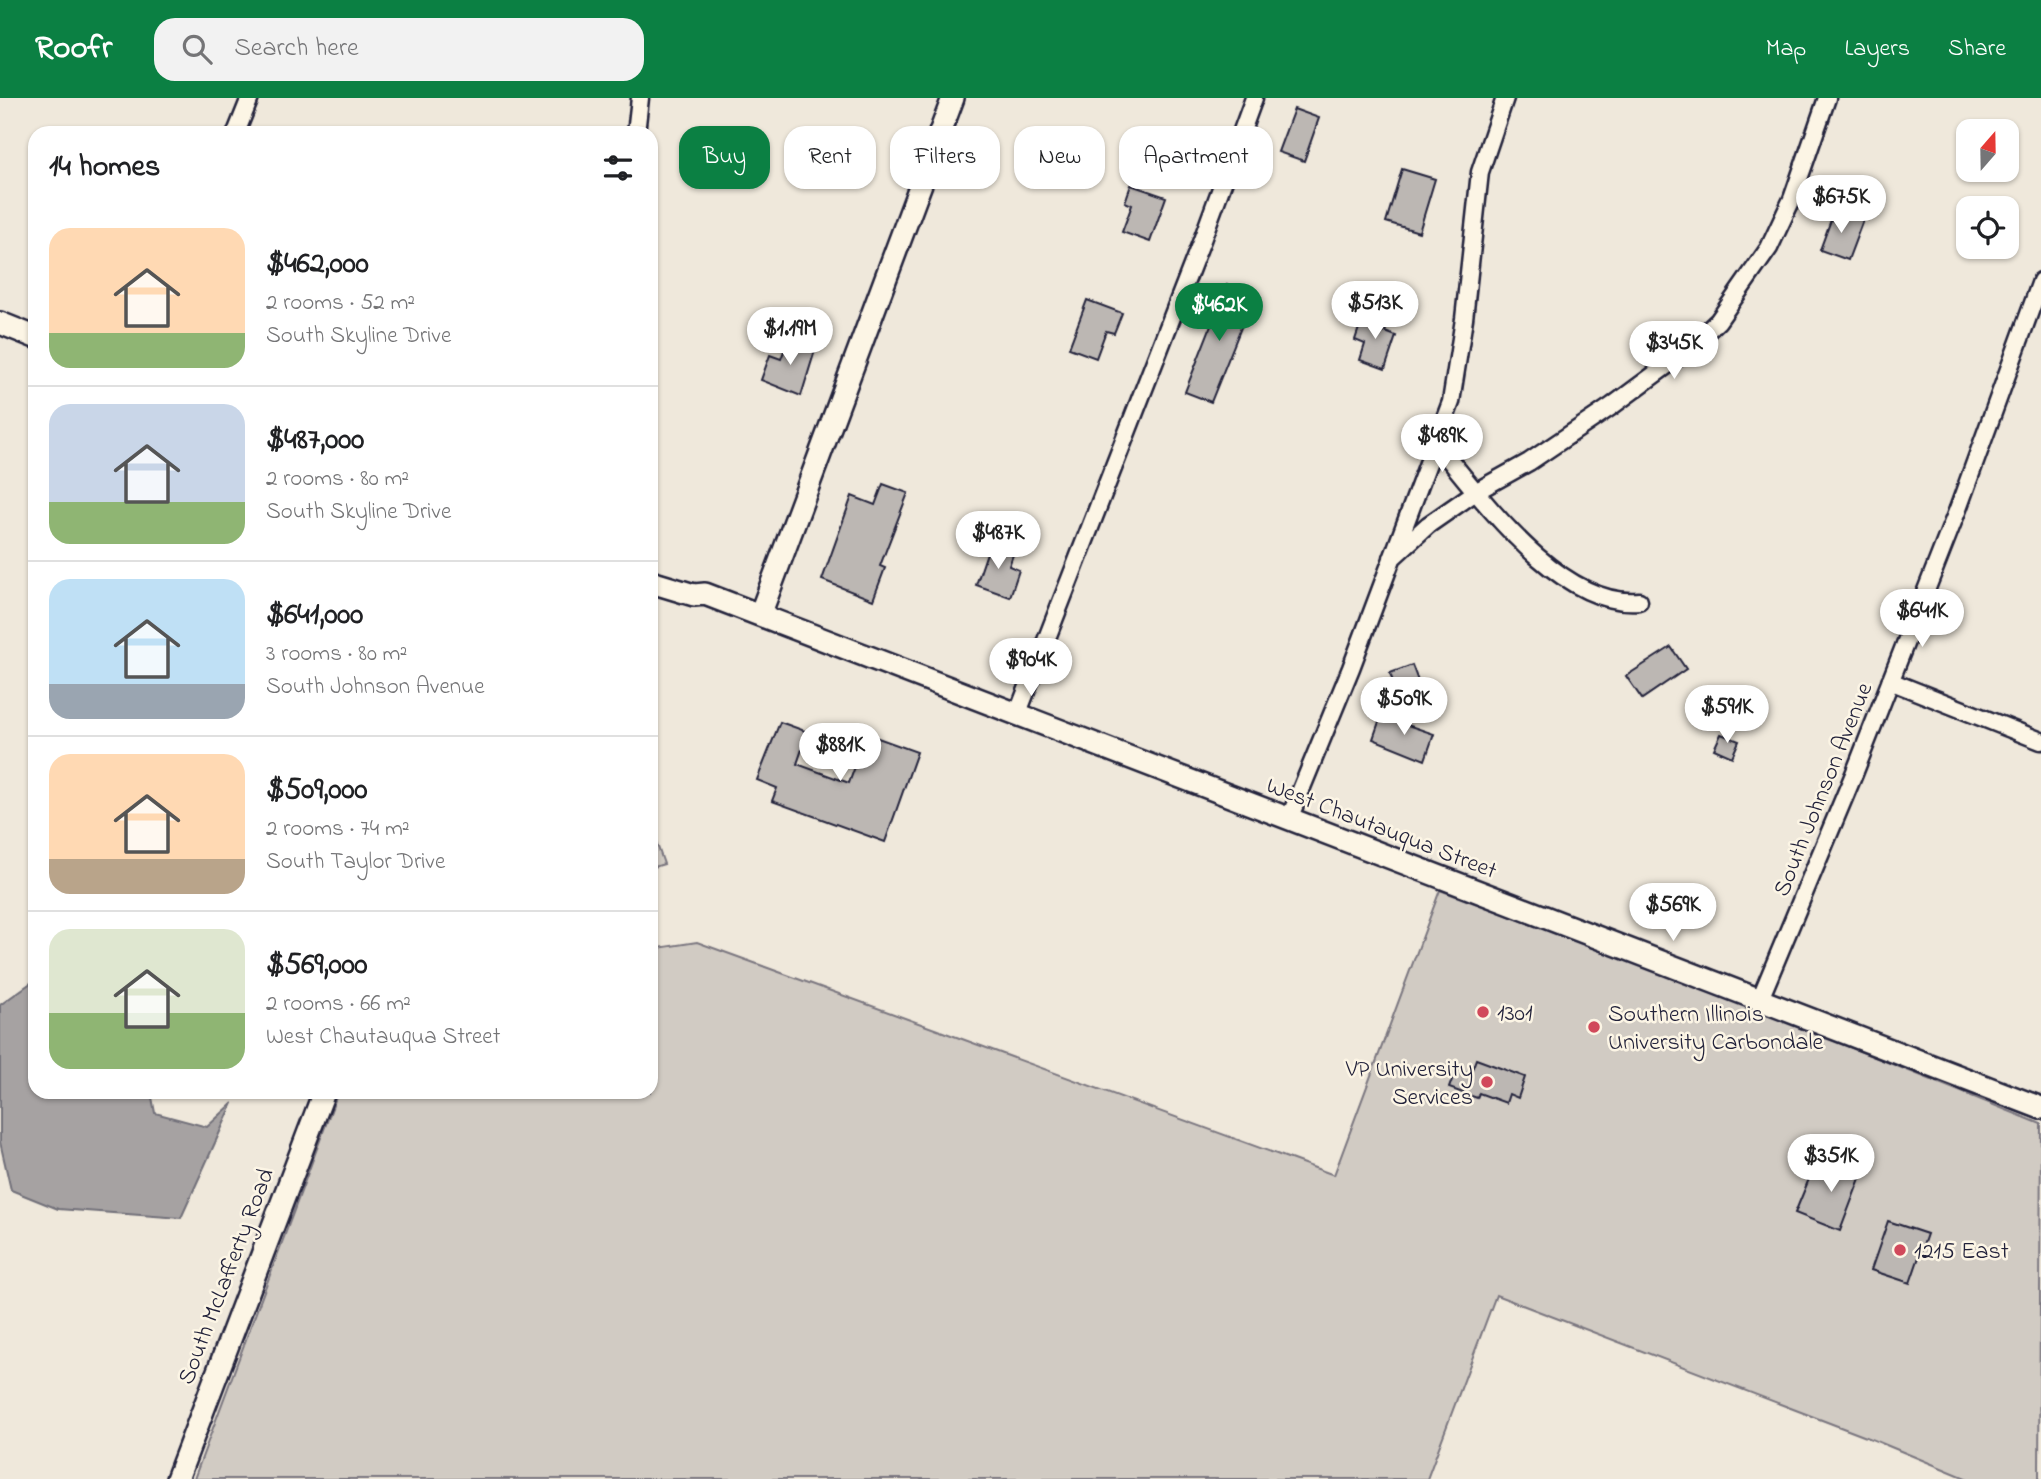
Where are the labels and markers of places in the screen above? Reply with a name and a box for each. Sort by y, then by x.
pin: $675K [1792,176,1890,235]
pin: $513K [1326,282,1424,341]
pin: $462K [1170,284,1268,343]
pin: $1.19M [733,308,847,367]
pin: $345K [1625,322,1723,381]
pin: $489K [1393,414,1491,474]
pin: $487K [949,512,1047,571]
pin: $641K [1873,589,1971,649]
pin: $904K [982,638,1080,698]
pin: $509K [1355,678,1453,737]
pin: $591K [1678,686,1776,745]
pin: $881K [791,724,889,783]
pin: $569K [1624,884,1722,943]
place label: 1301 [1497,997,1533,1032]
place label: Southern Illinois University Carbondale [1608,998,1823,1062]
marker: 1301 [1475,1004,1491,1020]
marker: Southern Illinois University Carbondale [1586,1019,1602,1035]
place label: VP University Services [1345,1053,1473,1116]
marker: VP University Services [1479,1074,1495,1090]
pin: $351K [1782,1134,1880,1194]
place label: 1215 East [1914,1235,2009,1270]
marker: 1215 East [1892,1242,1908,1258]

